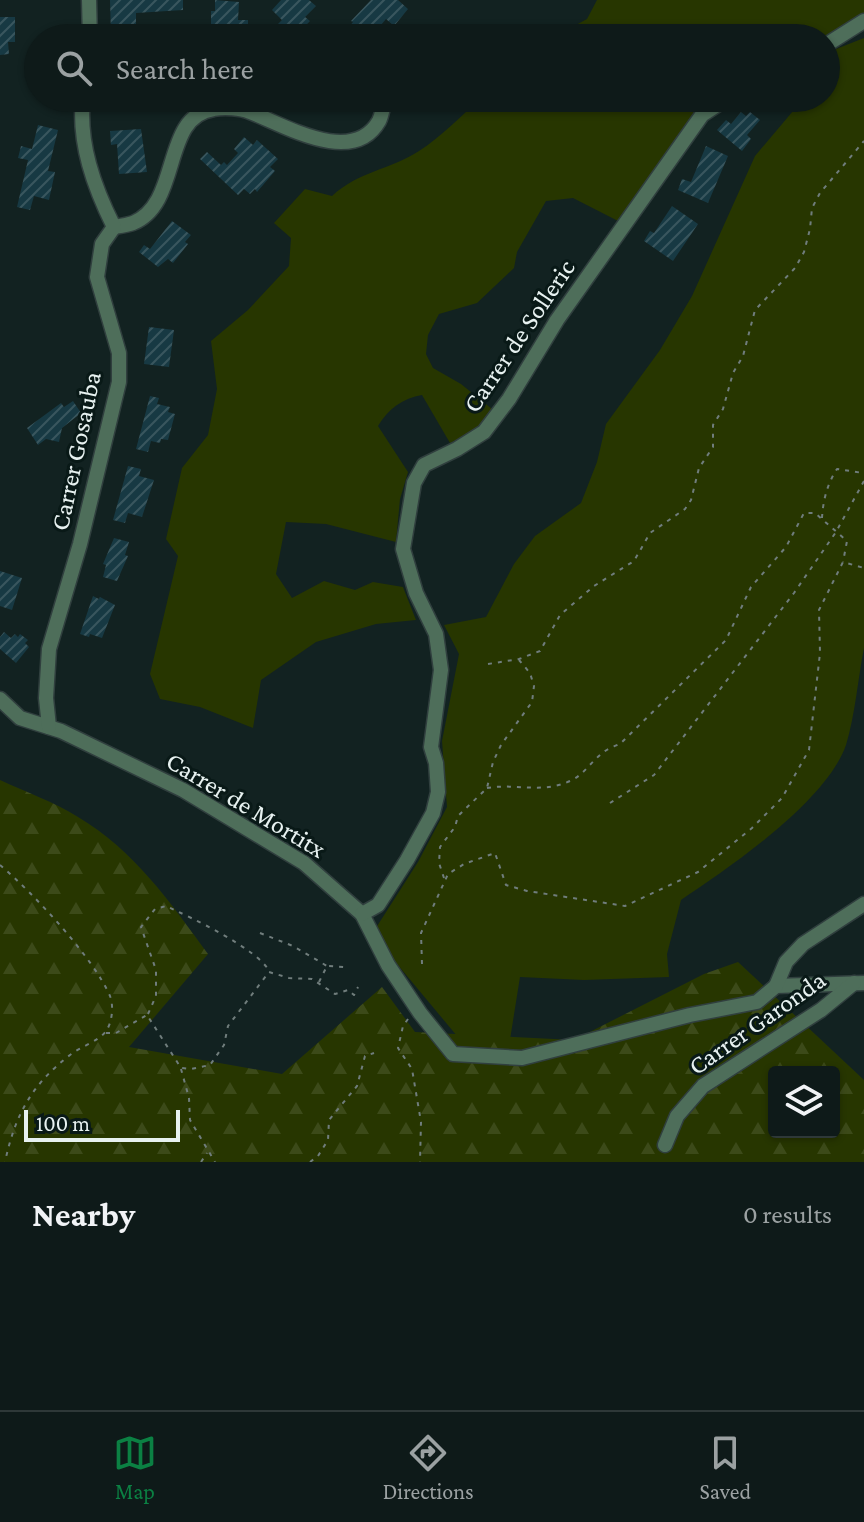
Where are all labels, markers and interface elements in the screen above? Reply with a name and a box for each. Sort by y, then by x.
search box [24,24,840,112]
icon: search [52,46,96,90]
text: Search here [116,52,254,85]
street label: Carrer de Solleric [457,254,581,418]
street label: Carrer Gosauba [45,369,107,533]
street label: Carrer de Mortitx [161,746,331,864]
street label: Carrer Garonda [683,965,831,1081]
map controls [768,1066,840,1138]
button: layers [768,1066,840,1138]
scale bar [24,1106,180,1142]
text: 100 m [36,1111,90,1136]
text: Nearby [32,1196,135,1233]
text: 0 results [743,1200,832,1229]
tab: Map [113,1431,157,1504]
tab: Directions [383,1431,474,1504]
tab: Saved [700,1431,751,1504]

